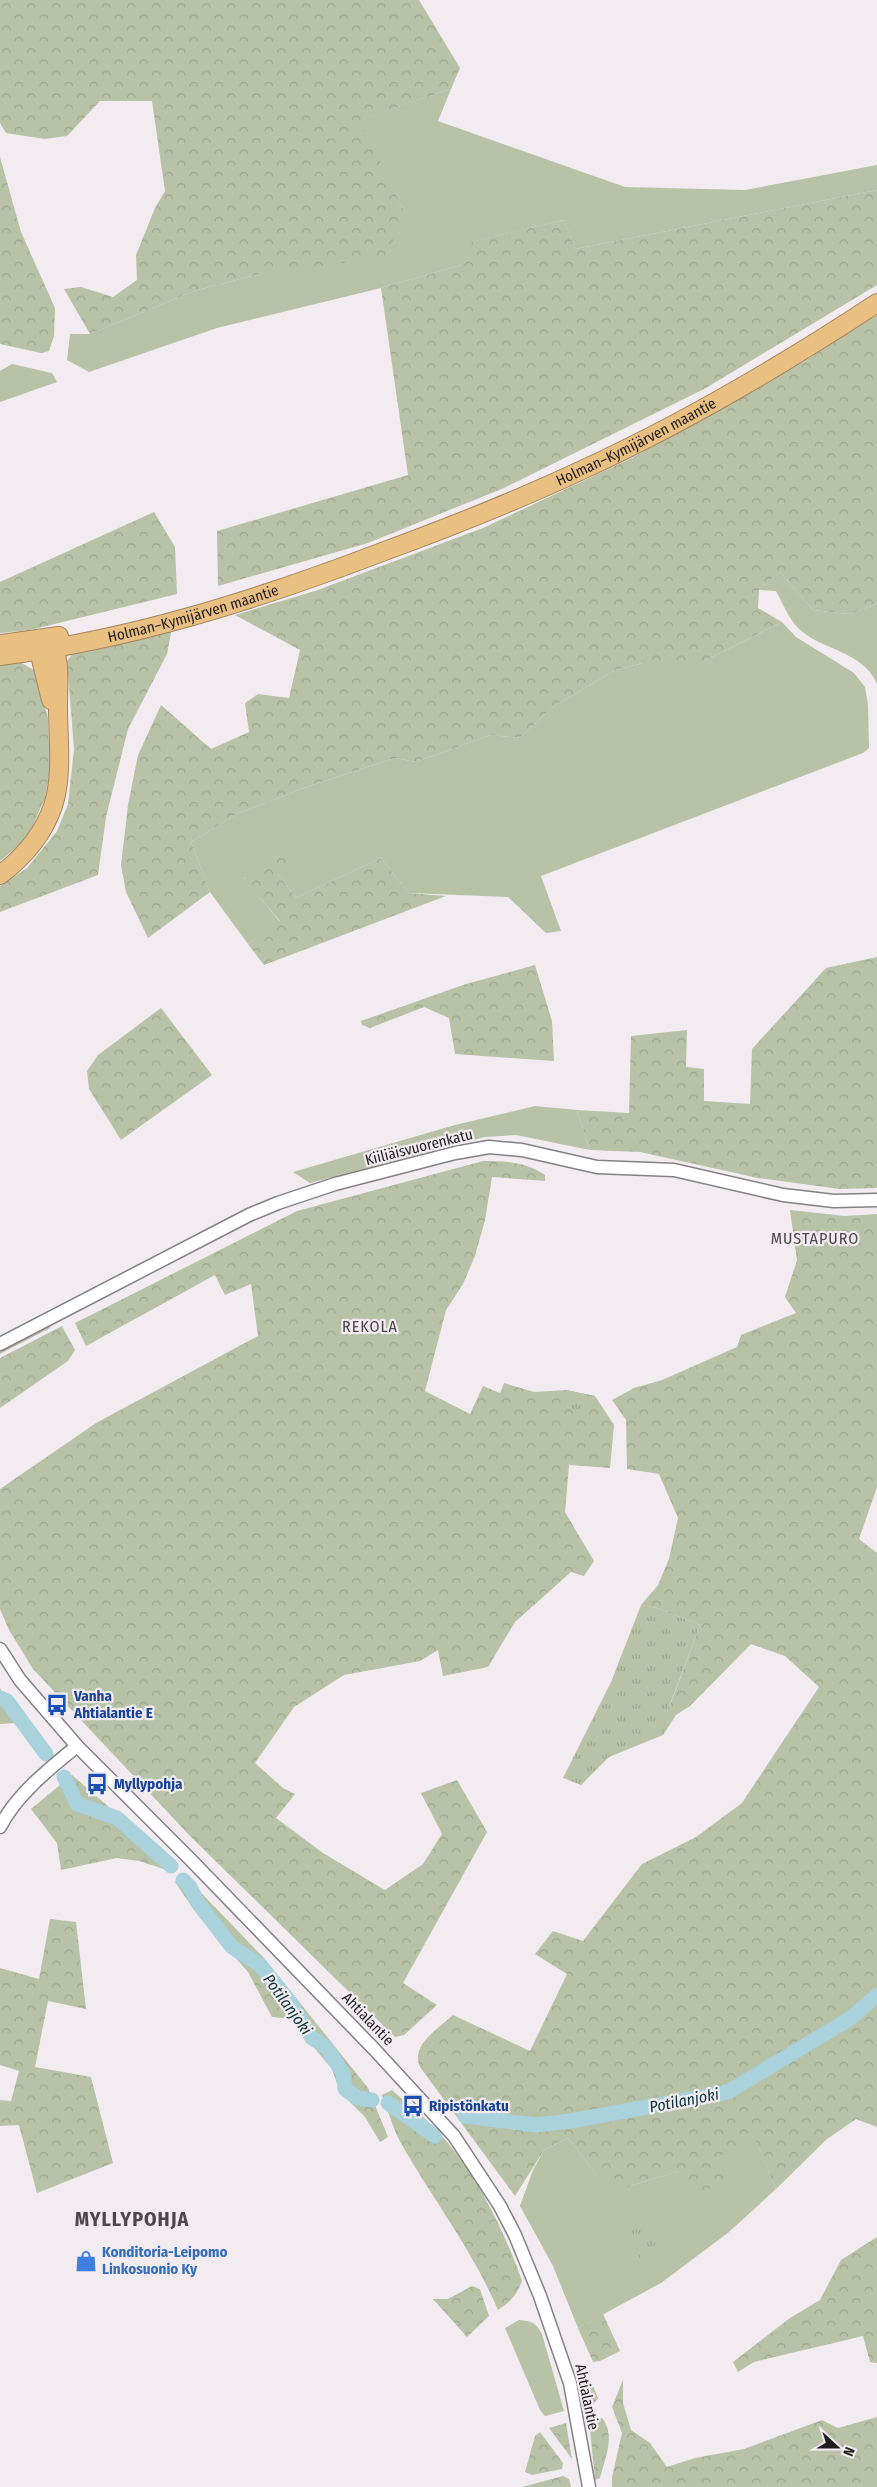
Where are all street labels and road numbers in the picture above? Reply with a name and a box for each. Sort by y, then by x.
street label: Holman–Kymijärven maantie [553,394,719,490]
street label: Holman–Kymijärven maantie [106,581,281,646]
street label: Kiiliäisvuorenkatu [363,1125,475,1169]
street label: Ahtialantie [338,1989,398,2049]
street label: Ahtialantie [571,2362,603,2432]

